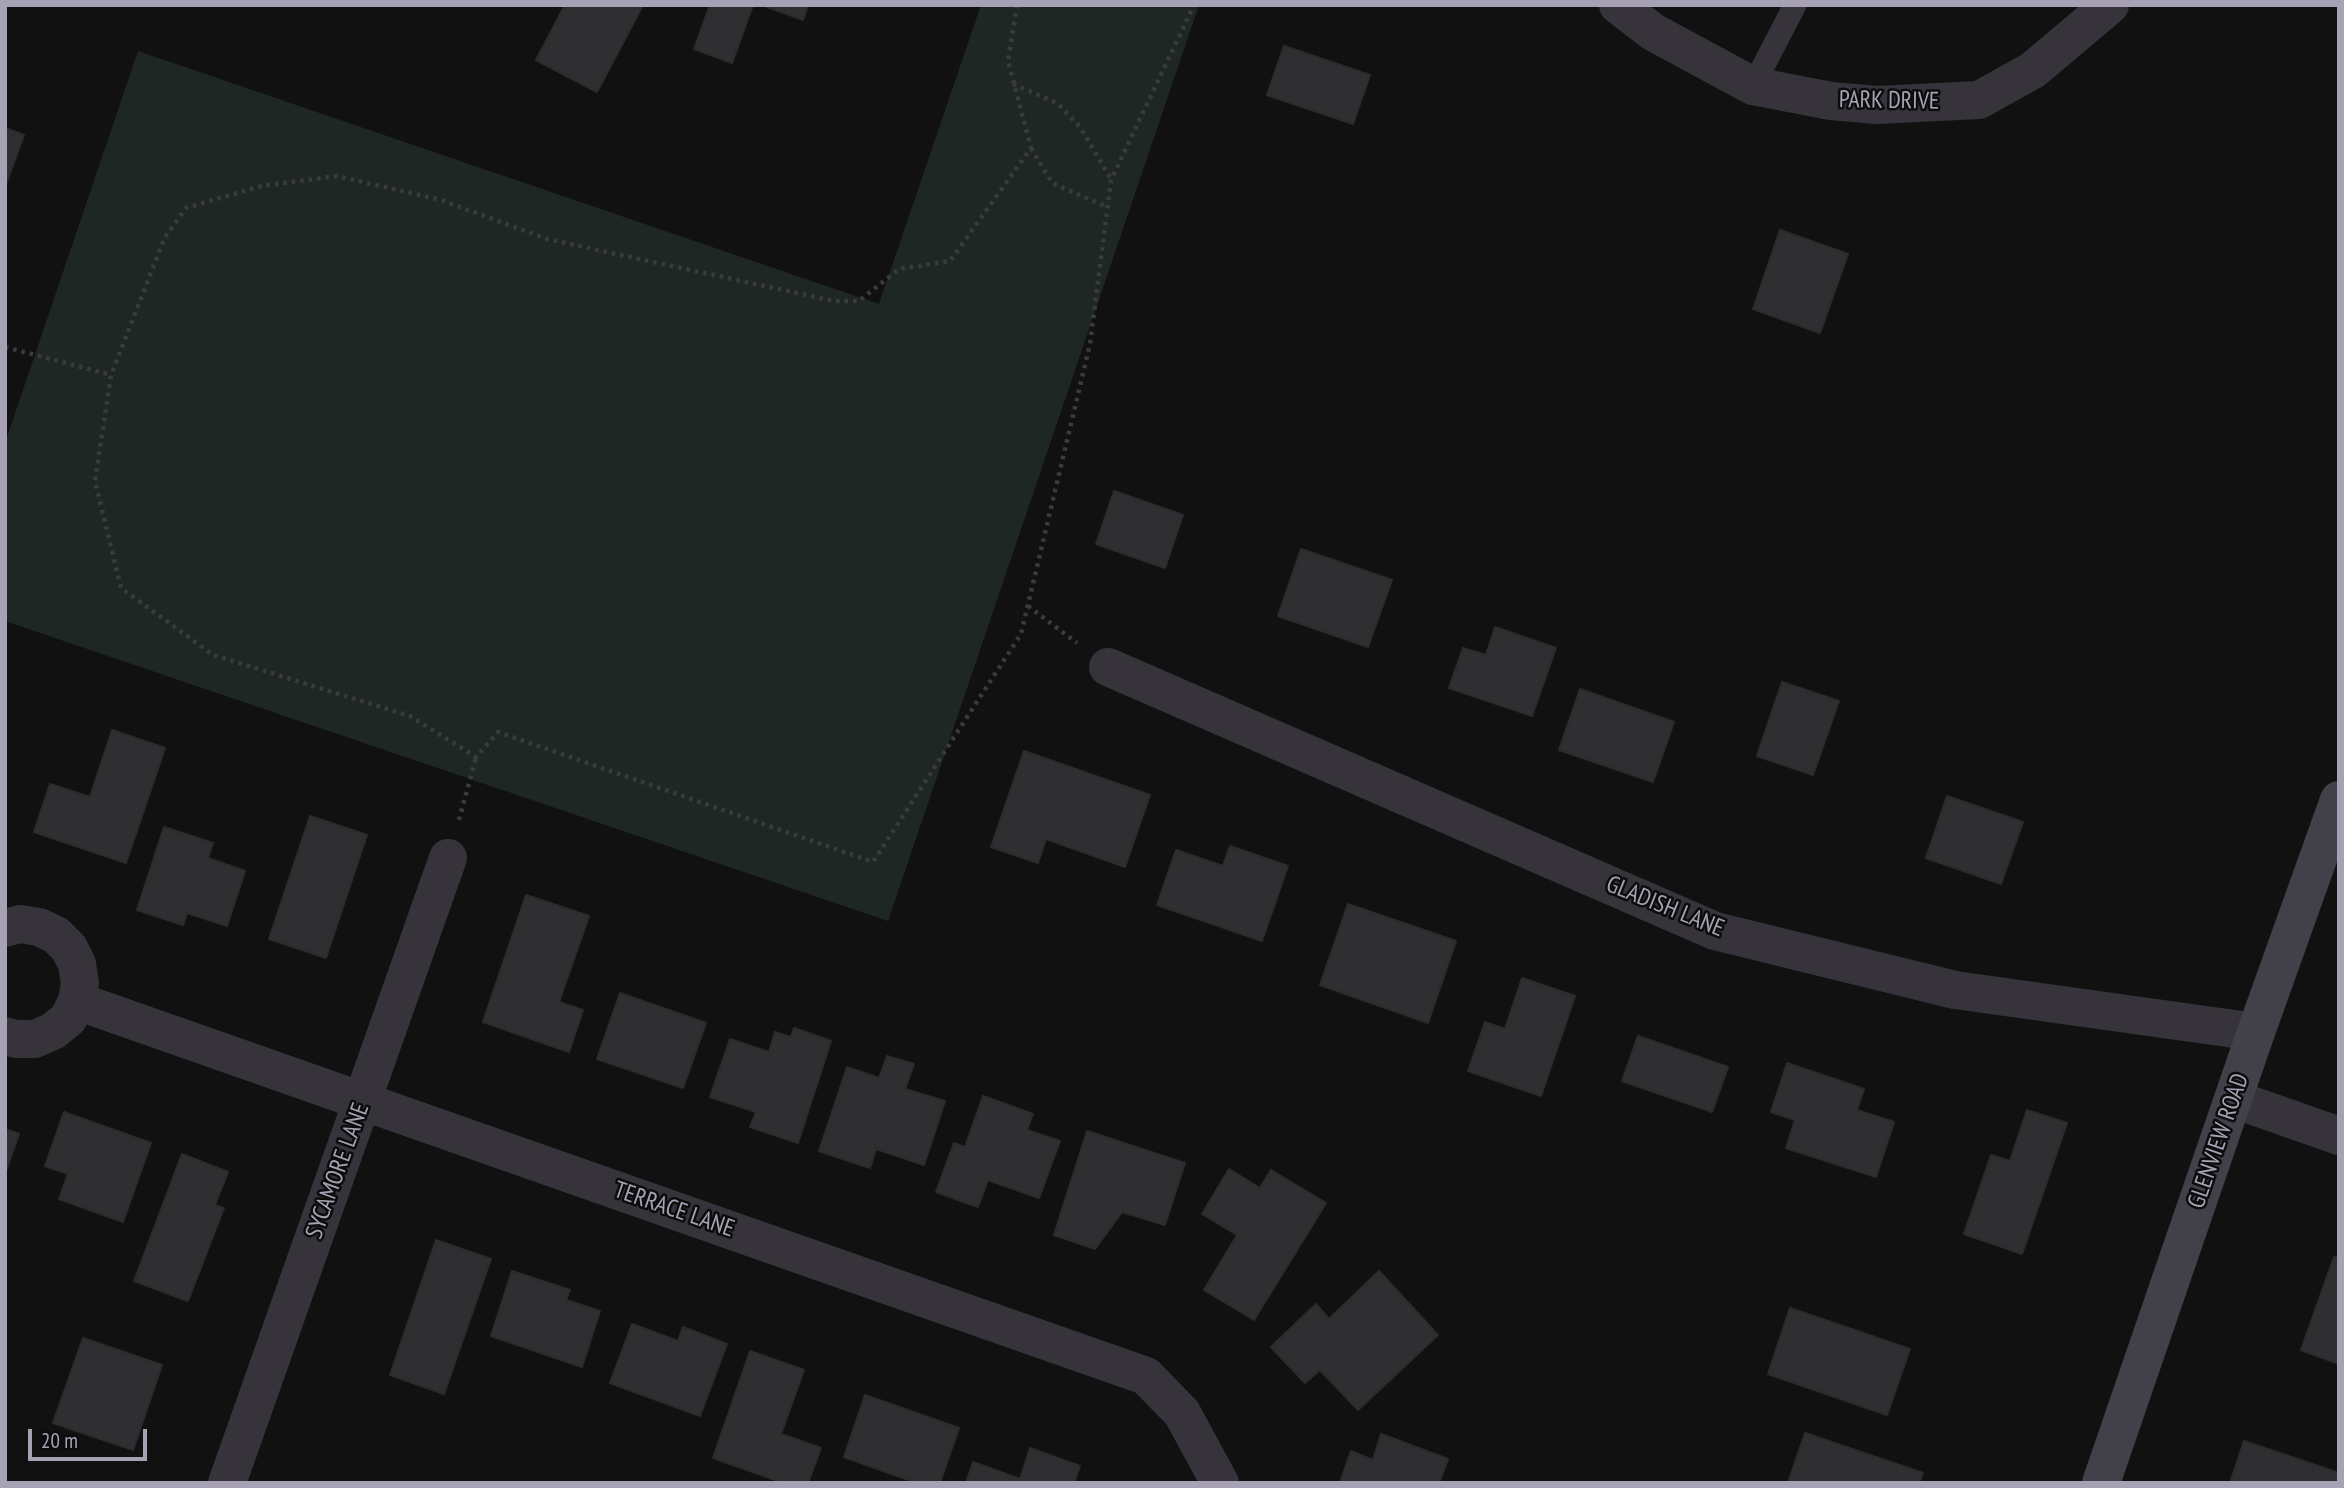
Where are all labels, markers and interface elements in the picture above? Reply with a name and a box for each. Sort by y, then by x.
street label: PARK DRIVE [1839,86,1939,116]
street label: GLADISH LANE [1602,870,1728,944]
street label: GLENVIEW ROAD [2182,1070,2256,1212]
street label: SYCAMORE LANE [300,1099,376,1243]
street label: TERRACE LANE [610,1176,738,1244]
scale bar [32,1414,150,1458]
text: 20 m [41,1427,78,1454]

